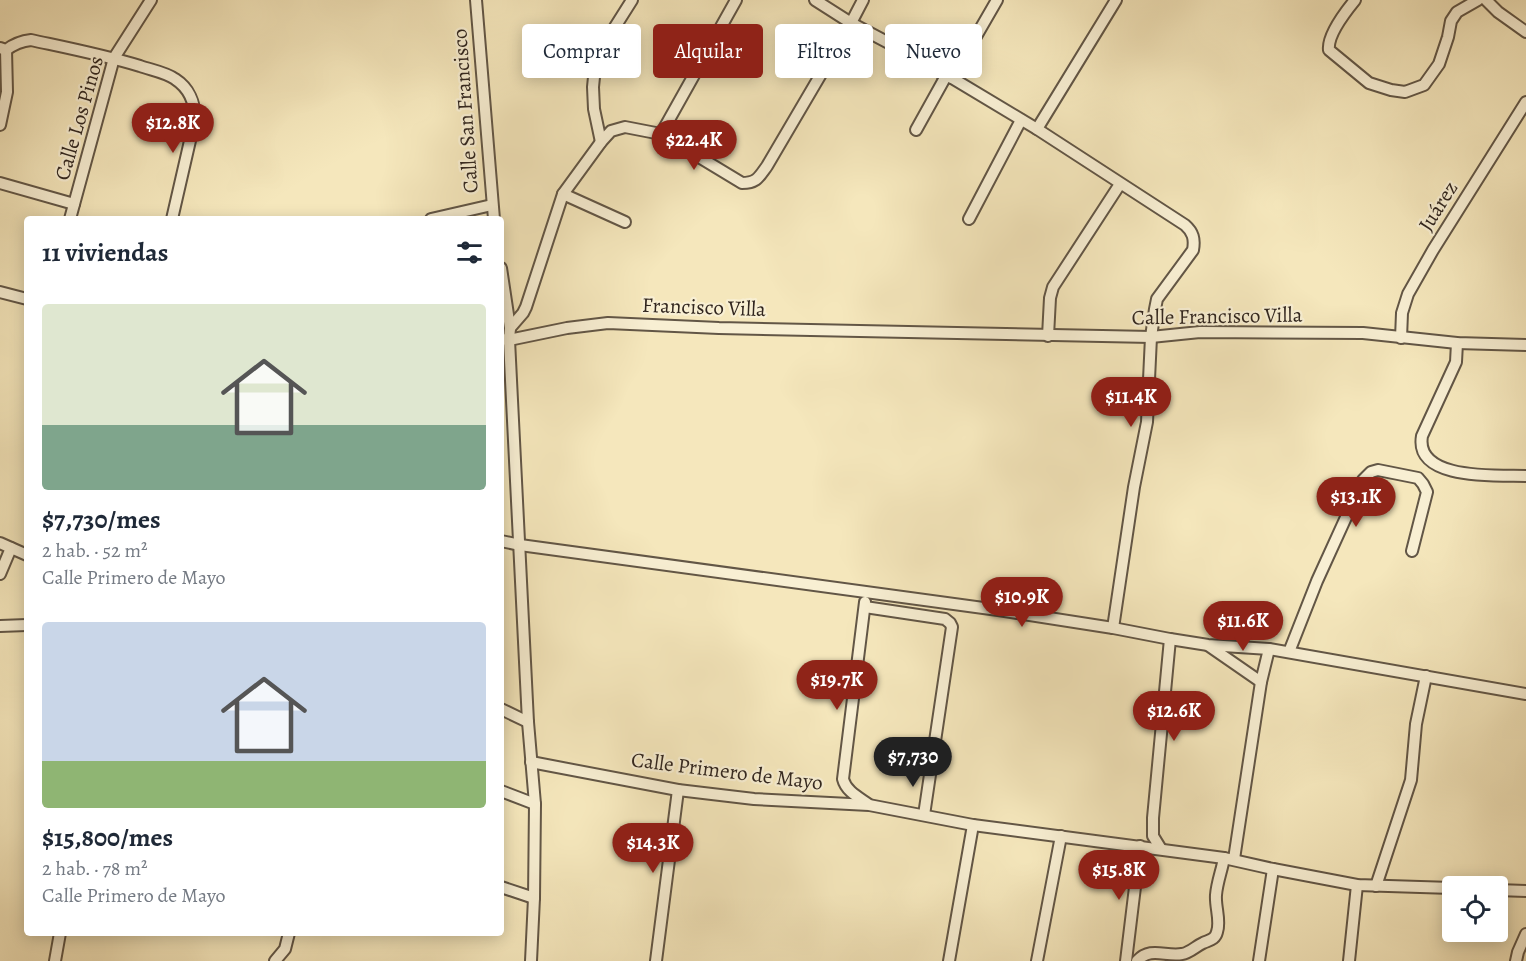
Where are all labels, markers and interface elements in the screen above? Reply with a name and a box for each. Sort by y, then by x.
chip: Comprar [522,24,641,78]
chip: Alquilar [653,24,763,78]
chip: Filtros [775,24,873,78]
chip: Nuevo [885,24,982,78]
street label: Calle San Francisco [445,28,485,194]
street label: Calle Los Pinos [48,53,110,183]
pin: $12.8K [124,103,222,154]
text: $12.8K [146,109,200,136]
pin: $22.4K [645,120,743,171]
text: $22.4K [666,126,722,153]
street label: Juárez [1412,176,1464,236]
text: 11 viviendas [42,235,168,270]
icon: filters [453,236,486,269]
street label: Francisco Villa [642,291,767,323]
street label: Calle Francisco Villa [1131,301,1303,331]
icon: home [210,343,318,451]
pin: $11.4K [1082,377,1180,428]
text: $11.4K [1105,383,1157,410]
pin: $13.1K [1307,477,1405,528]
text: $13.1K [1331,483,1381,510]
text: $7,730/mes [42,502,161,537]
text: 2 hab. · 52 m² [42,537,148,564]
text: Calle Primero de Mayo [42,564,226,591]
pin: $10.9K [973,577,1071,628]
text: $10.9K [995,583,1049,610]
pin: $11.6K [1194,601,1292,652]
text: $11.6K [1217,607,1269,634]
pin: $19.7K [788,660,886,711]
icon: home [210,661,318,769]
text: $19.7K [811,666,863,693]
pin: $12.6K [1125,691,1223,742]
text: $12.6K [1147,697,1201,724]
pin: $7,730 [864,737,962,788]
text: $7,730 [888,743,938,770]
street label: Calle Primero de Mayo [630,745,824,797]
text: $15,800/mes [42,820,173,855]
pin: $14.3K [604,823,702,874]
text: $14.3K [626,829,680,856]
pin: $15.8K [1070,850,1168,901]
text: 2 hab. · 78 m² [42,855,148,882]
text: $15.8K [1092,856,1146,883]
map controls [1442,876,1508,942]
button: locate [1442,876,1508,942]
text: Calle Primero de Mayo [42,882,226,909]

